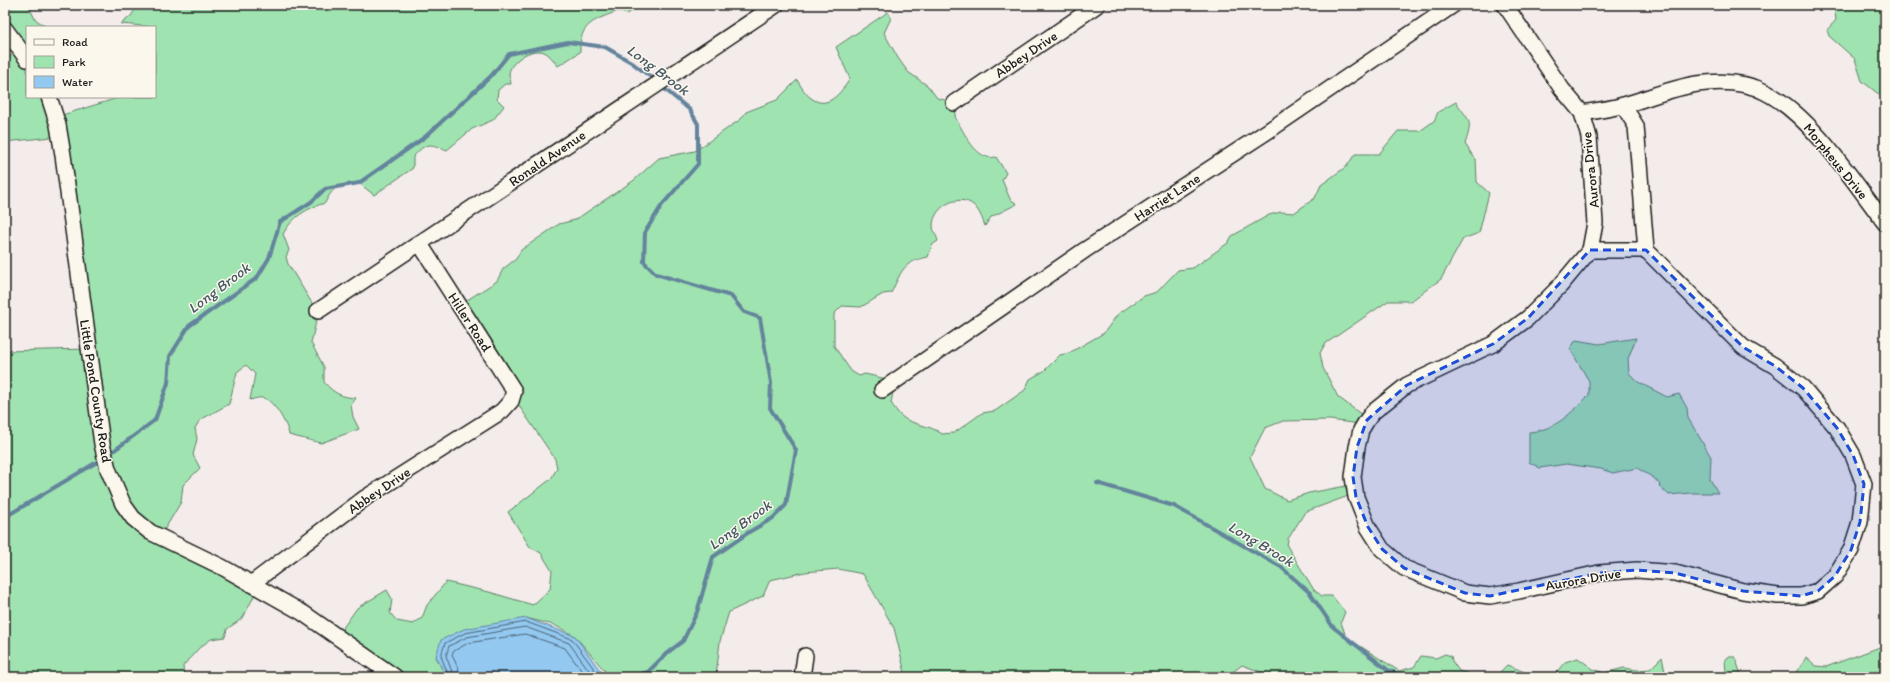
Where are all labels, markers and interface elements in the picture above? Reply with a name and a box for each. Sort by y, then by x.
legend [26,26,156,98]
street label: Abbey Drive [992,27,1061,81]
text: Road [62,35,88,49]
water label: Long Brook [623,41,694,100]
text: Park [62,55,86,69]
text: Water [62,75,93,89]
street label: Morpheus Drive [1800,120,1872,203]
street label: Ronald Avenue [506,126,589,190]
street label: Aurora Drive [1578,131,1603,209]
street label: Harriet Lane [1131,170,1204,225]
water label: Long Brook [184,258,255,317]
street label: Hiller Road [444,289,495,355]
street label: Little Pond County Road [76,318,115,464]
street label: Abbey Drive [345,463,414,517]
water label: Long Brook [705,495,776,554]
water label: Long Brook [1225,517,1298,571]
street label: Aurora Drive [1544,564,1623,595]

